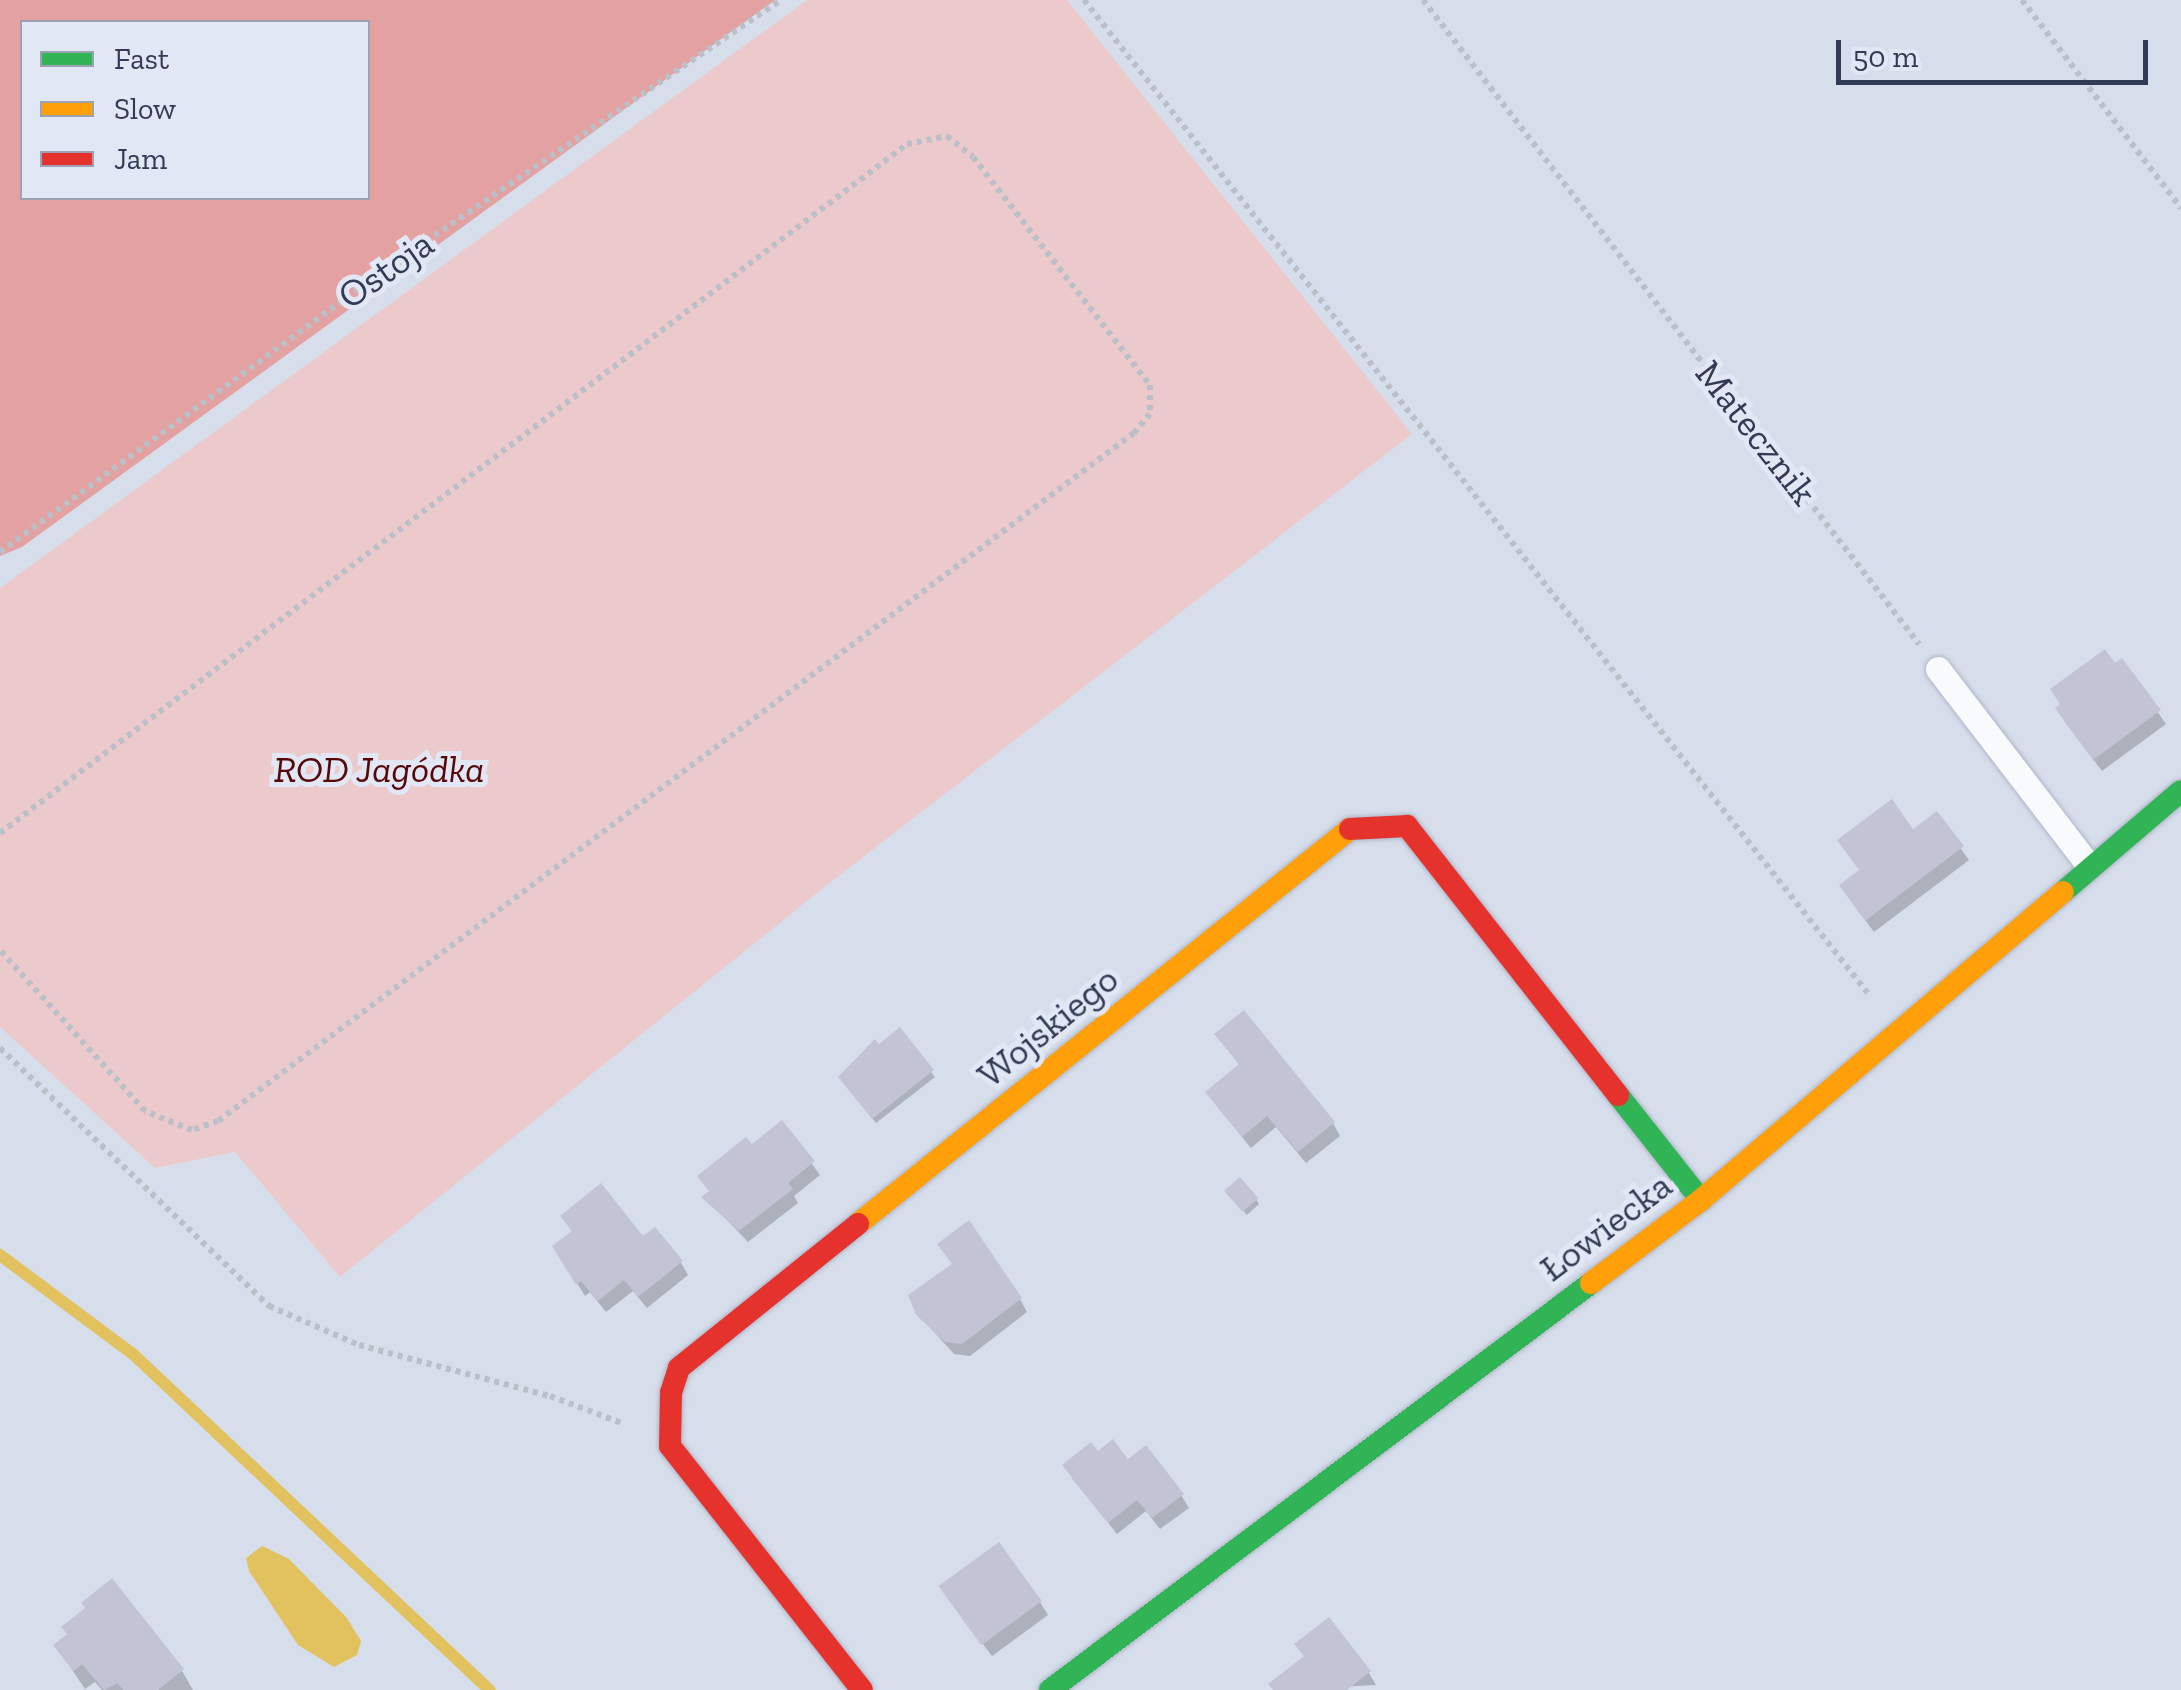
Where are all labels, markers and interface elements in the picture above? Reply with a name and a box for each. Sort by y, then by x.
legend [20,20,370,200]
scale bar [1841,20,2154,82]
text: 50 m [1853,39,1918,75]
text: Fast [114,41,169,77]
text: Slow [114,91,176,127]
text: Jam [114,141,167,177]
street label: Ostoja [330,221,442,319]
street label: Matecznik [1685,352,1827,514]
park label: ROD Jagódka [273,747,485,793]
street label: Wojskiego [968,956,1128,1098]
street label: Łowiecka [1531,1163,1681,1291]

